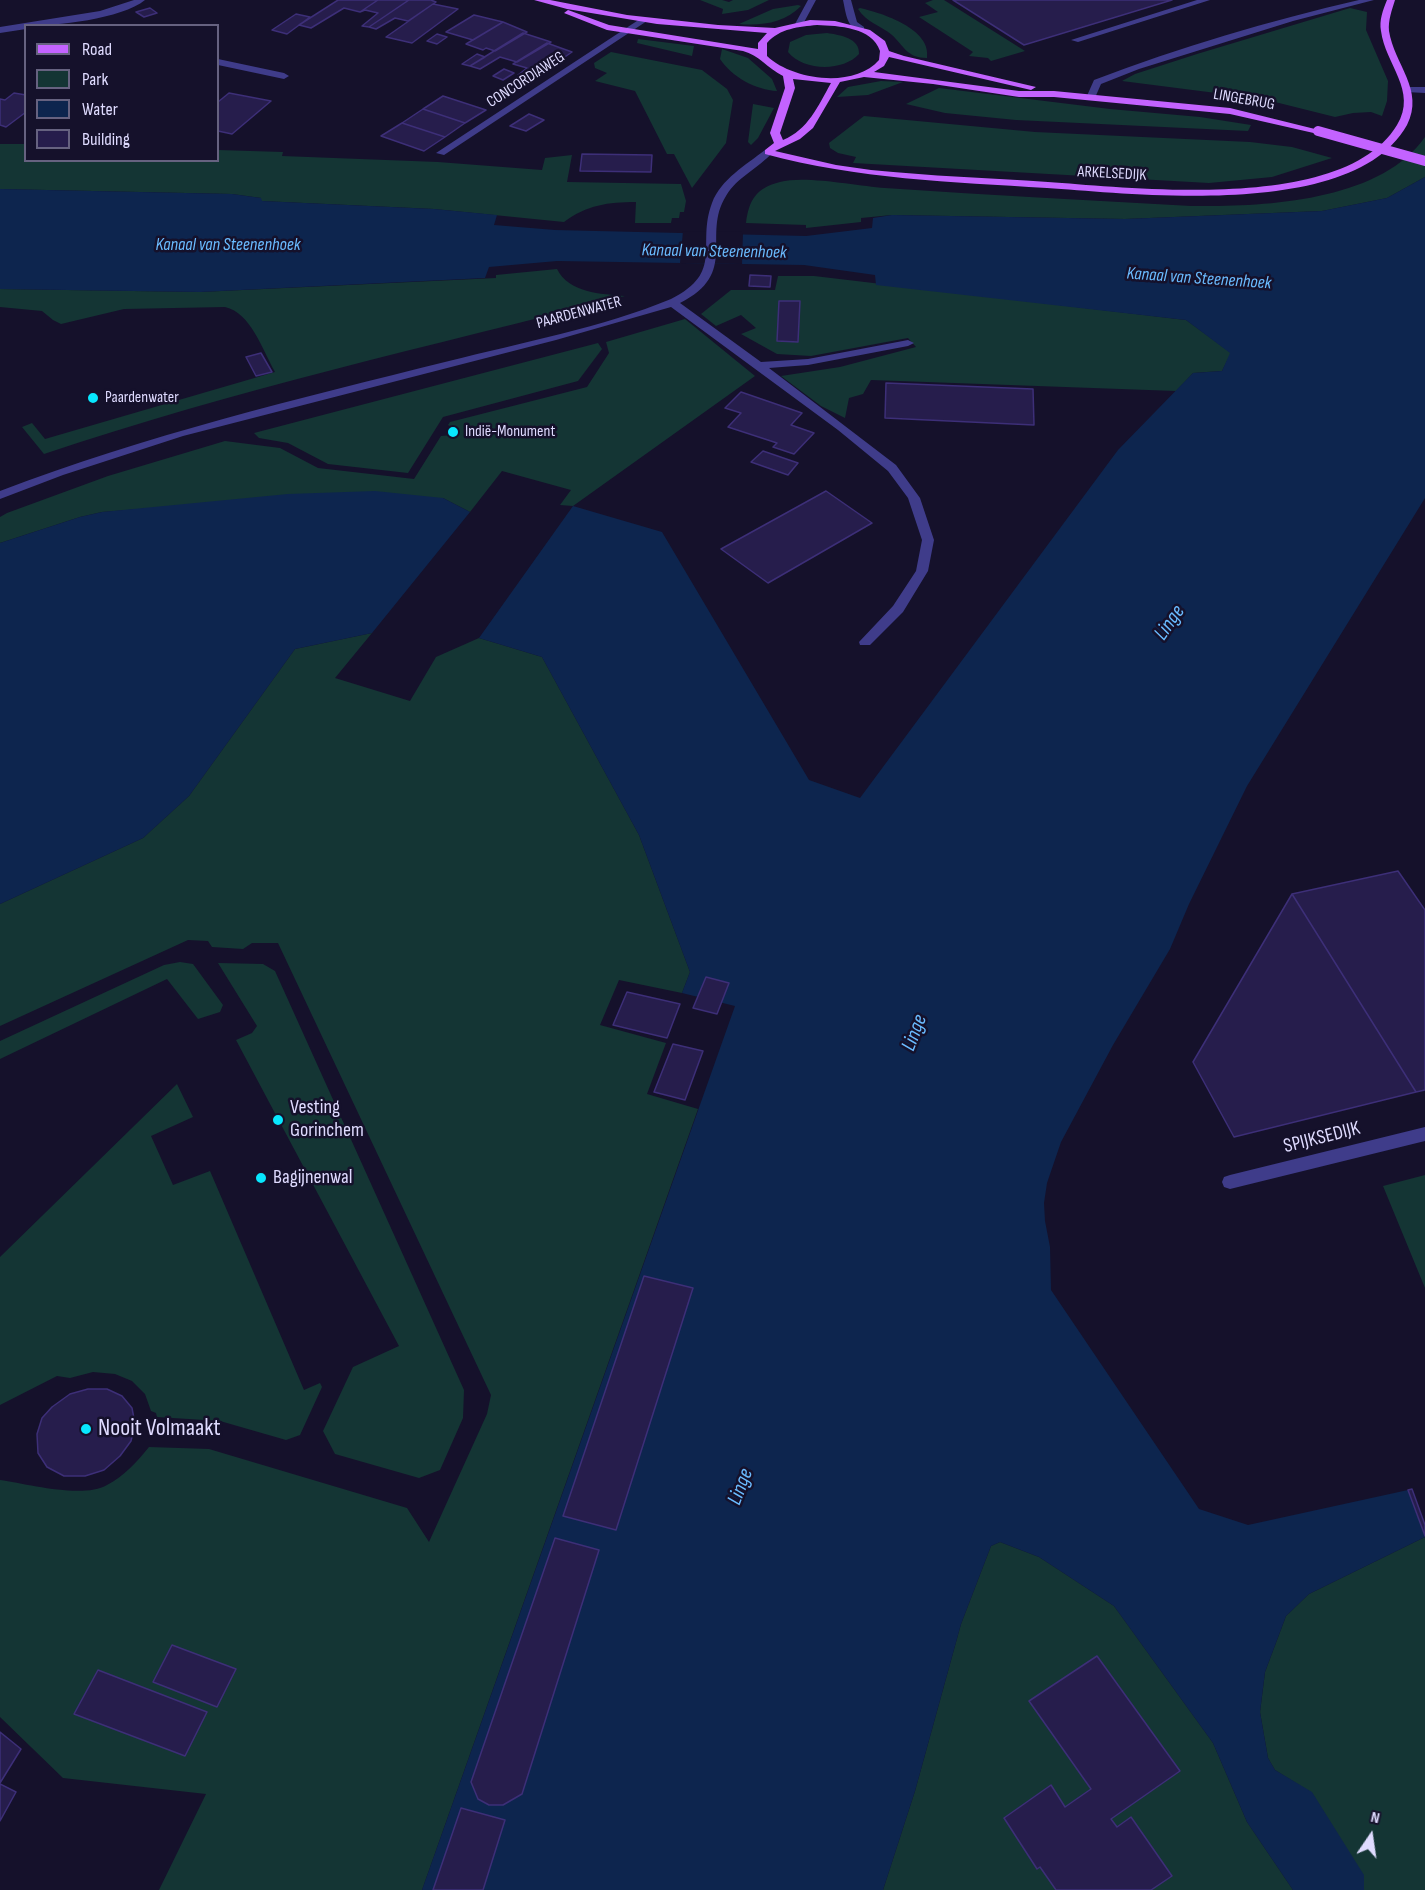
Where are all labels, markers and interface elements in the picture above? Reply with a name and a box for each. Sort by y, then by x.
legend [24,24,219,162]
text: Road [82,39,112,60]
street label: CONCORDIAWEG [483,48,569,112]
text: Park [82,69,108,90]
street label: LINGEBRUG [1212,85,1276,115]
text: Water [82,99,118,120]
text: Building [82,129,130,150]
street label: ARKELSEDIJK [1077,163,1147,185]
water label: Kanaal van Steenenhoek [155,234,301,256]
water label: Kanaal van Steenenhoek [641,240,787,264]
water label: Kanaal van Steenenhoek [1126,263,1272,295]
street label: PAARDENWATER [534,292,624,334]
place label: Paardenwater [105,388,179,408]
marker: Paardenwater [86,391,100,405]
place label: Indië-Monument [465,422,555,442]
marker: Indië-Monument [446,425,460,439]
water label: Linge [1149,601,1191,645]
water label: Linge [897,1011,933,1055]
place label: Vesting Gorinchem [290,1096,364,1143]
marker: Vesting Gorinchem [271,1113,285,1127]
street label: SPIJKSEDIJK [1281,1117,1363,1159]
place label: Bagijnenwal [273,1166,352,1190]
marker: Bagijnenwal [254,1171,268,1185]
place label: Nooit Volmaakt [98,1415,221,1443]
marker: Nooit Volmaakt [79,1422,93,1436]
water label: Linge [723,1465,759,1509]
north arrow [1341,1806,1401,1866]
text: N [1369,1808,1381,1828]

